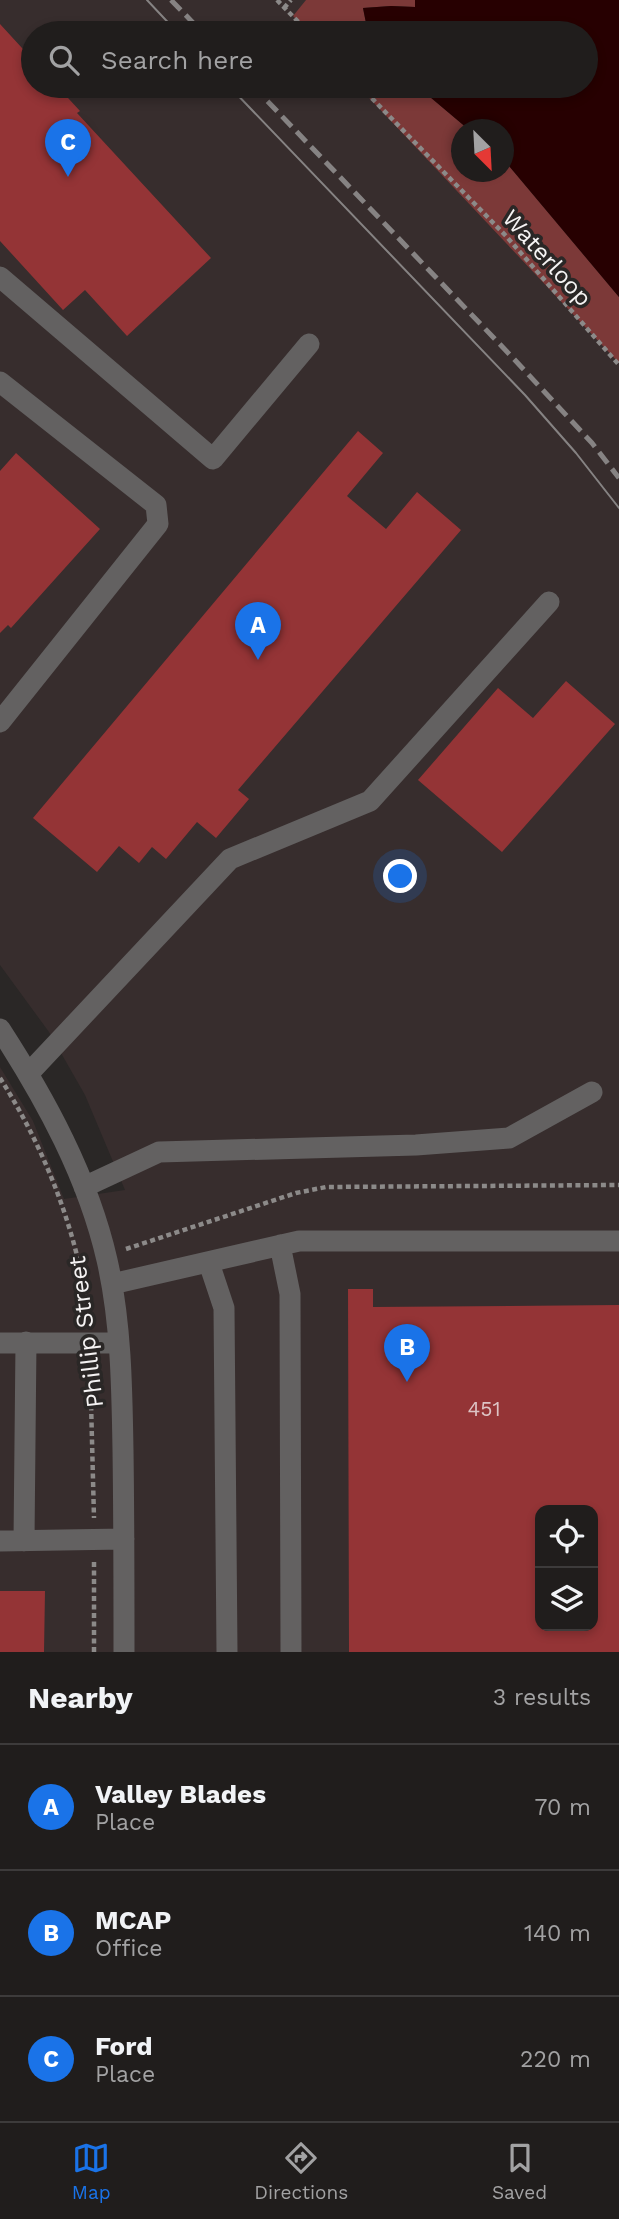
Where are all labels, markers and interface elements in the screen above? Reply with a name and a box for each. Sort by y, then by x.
search box [21,21,598,98]
icon: search [45,41,83,79]
text: Search here [101,45,253,75]
pin: C [45,119,91,177]
north arrow [451,119,514,182]
street label: Waterloop [496,204,598,312]
pin: A [235,602,281,660]
your location [383,859,417,893]
street label: Phillip Street [63,1255,109,1409]
pin: B [384,1324,430,1382]
house number: 451 [467,1396,501,1421]
map controls [535,1505,598,1631]
button: locate [535,1505,598,1568]
button: layers [535,1568,598,1631]
text: Nearby [28,1680,133,1715]
text: 3 results [493,1684,591,1711]
text: Valley Blades [95,1779,266,1809]
text: A [43,1794,59,1821]
text: 70 m [534,1794,591,1821]
text: Place [95,1809,155,1836]
text: MCAP [95,1905,171,1935]
text: B [43,1920,59,1947]
text: 140 m [524,1920,591,1947]
text: Office [95,1935,163,1962]
text: Ford [95,2031,153,2061]
text: C [43,2046,59,2073]
text: 220 m [520,2046,591,2073]
text: Place [95,2061,155,2088]
tab: Map [72,2139,111,2204]
tab: Directions [254,2139,348,2204]
tab: Saved [492,2139,547,2204]

